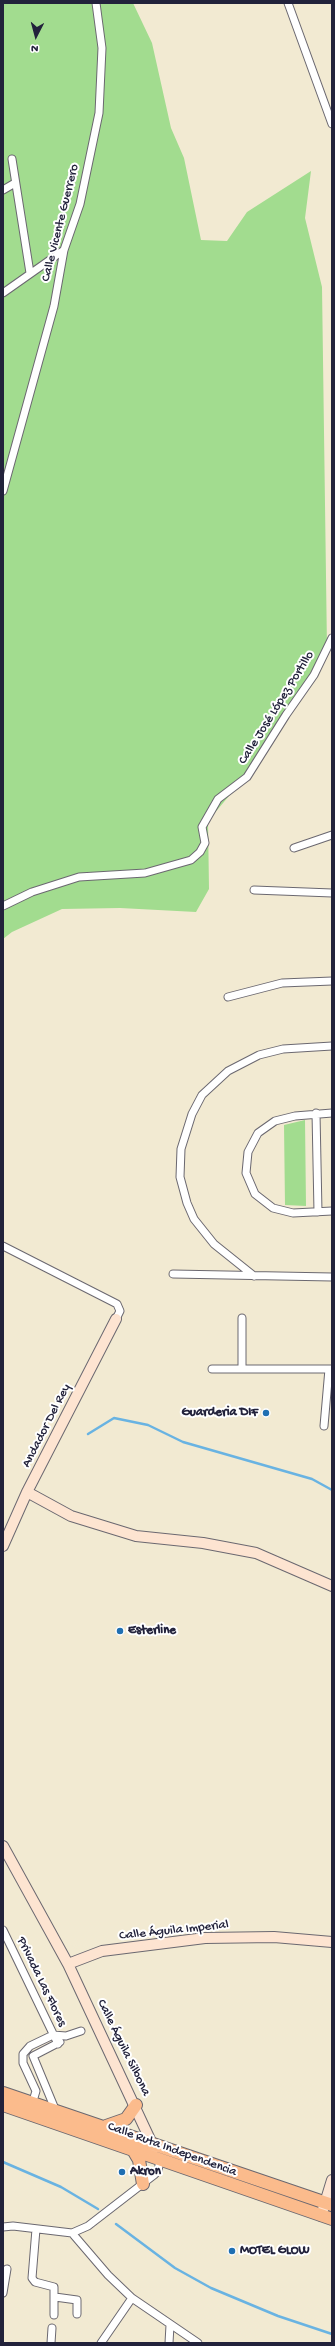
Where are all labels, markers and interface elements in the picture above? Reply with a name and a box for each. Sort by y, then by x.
north arrow [16,16,56,56]
text: N [31,42,39,54]
street label: Calle Vicente Guerrero [39,163,83,283]
street label: Calle José López Portillo [236,649,318,767]
street label: Andador Del Rey [19,1382,75,1470]
place label: Guarderia DIF [182,1405,258,1421]
marker: Guarderia DIF [261,1408,271,1418]
place label: Esterline [128,1623,176,1639]
marker: Esterline [115,1626,125,1636]
street label: Calle Águila Imperial [119,1918,229,1944]
street label: Privada Las Flores [13,1935,69,2029]
street label: Calle Águila Silbona [93,1997,153,2099]
street label: Calle Ruta Independencia [105,2119,239,2181]
place label: Akron [130,2164,161,2180]
marker: Akron [117,2167,127,2177]
place label: MOTEL GLOW [240,2243,310,2259]
marker: MOTEL GLOW [227,2246,237,2256]

